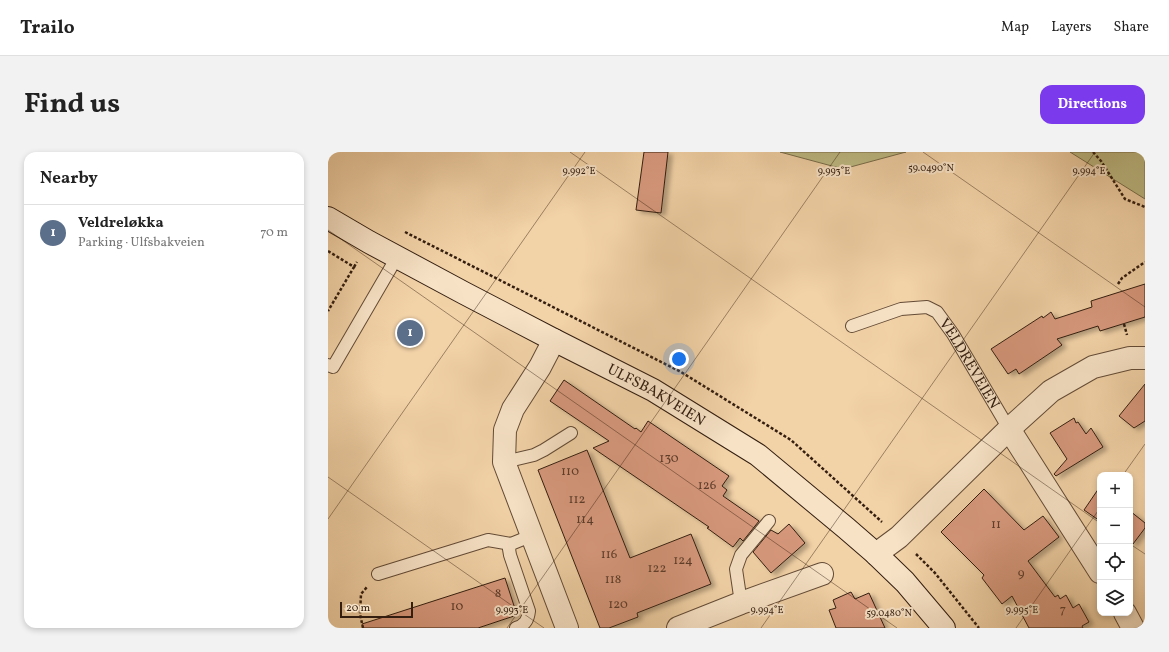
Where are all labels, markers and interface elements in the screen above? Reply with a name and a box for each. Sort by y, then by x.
text: Trailo [20,15,75,41]
text: Map [1001,18,1029,37]
text: Layers [1051,18,1091,37]
text: Share [1113,18,1149,37]
text: Find us [24,85,120,124]
button: Directions [1040,85,1145,124]
text: 59.0490°N [908,161,955,175]
text: 9.992°E [563,164,595,178]
text: 9.993°E [818,164,850,178]
text: 9.994°E [1072,164,1106,178]
text: Nearby [40,167,98,190]
text: Veldreløkka [78,213,164,234]
text: 1 [50,224,56,242]
text: 70 m [260,224,288,242]
text: Parking · Ulfsbakveien [78,234,205,252]
street label: VELDREVEIEN [933,315,1004,413]
pin: 1 [397,318,423,348]
your location [669,349,689,369]
street label: ULFSBAKVEIEN [603,360,709,432]
house number: 130 [659,450,679,468]
house number: 110 [561,463,579,481]
map controls [1097,472,1133,616]
button: + [1097,472,1133,508]
house number: 126 [698,477,717,495]
house number: 112 [568,491,586,509]
button: − [1097,508,1133,544]
house number: 114 [576,511,594,529]
house number: 11 [991,516,1001,534]
button: locate [1097,544,1133,580]
house number: 116 [601,546,618,564]
house number: 124 [673,552,693,570]
house number: 122 [647,560,667,578]
house number: 9 [1018,565,1025,583]
house number: 118 [605,571,621,589]
button: layers [1097,580,1133,616]
house number: 8 [495,585,501,603]
house number: 120 [608,596,628,614]
house number: 10 [451,598,464,616]
scale bar [340,600,413,619]
text: 20 m [346,601,370,616]
house number: 7 [1060,601,1066,619]
text: 9.993°E [496,603,528,617]
text: 9.994°E [750,603,784,617]
text: 9.995°E [1006,603,1038,617]
text: 59.0480°N [866,606,912,620]

